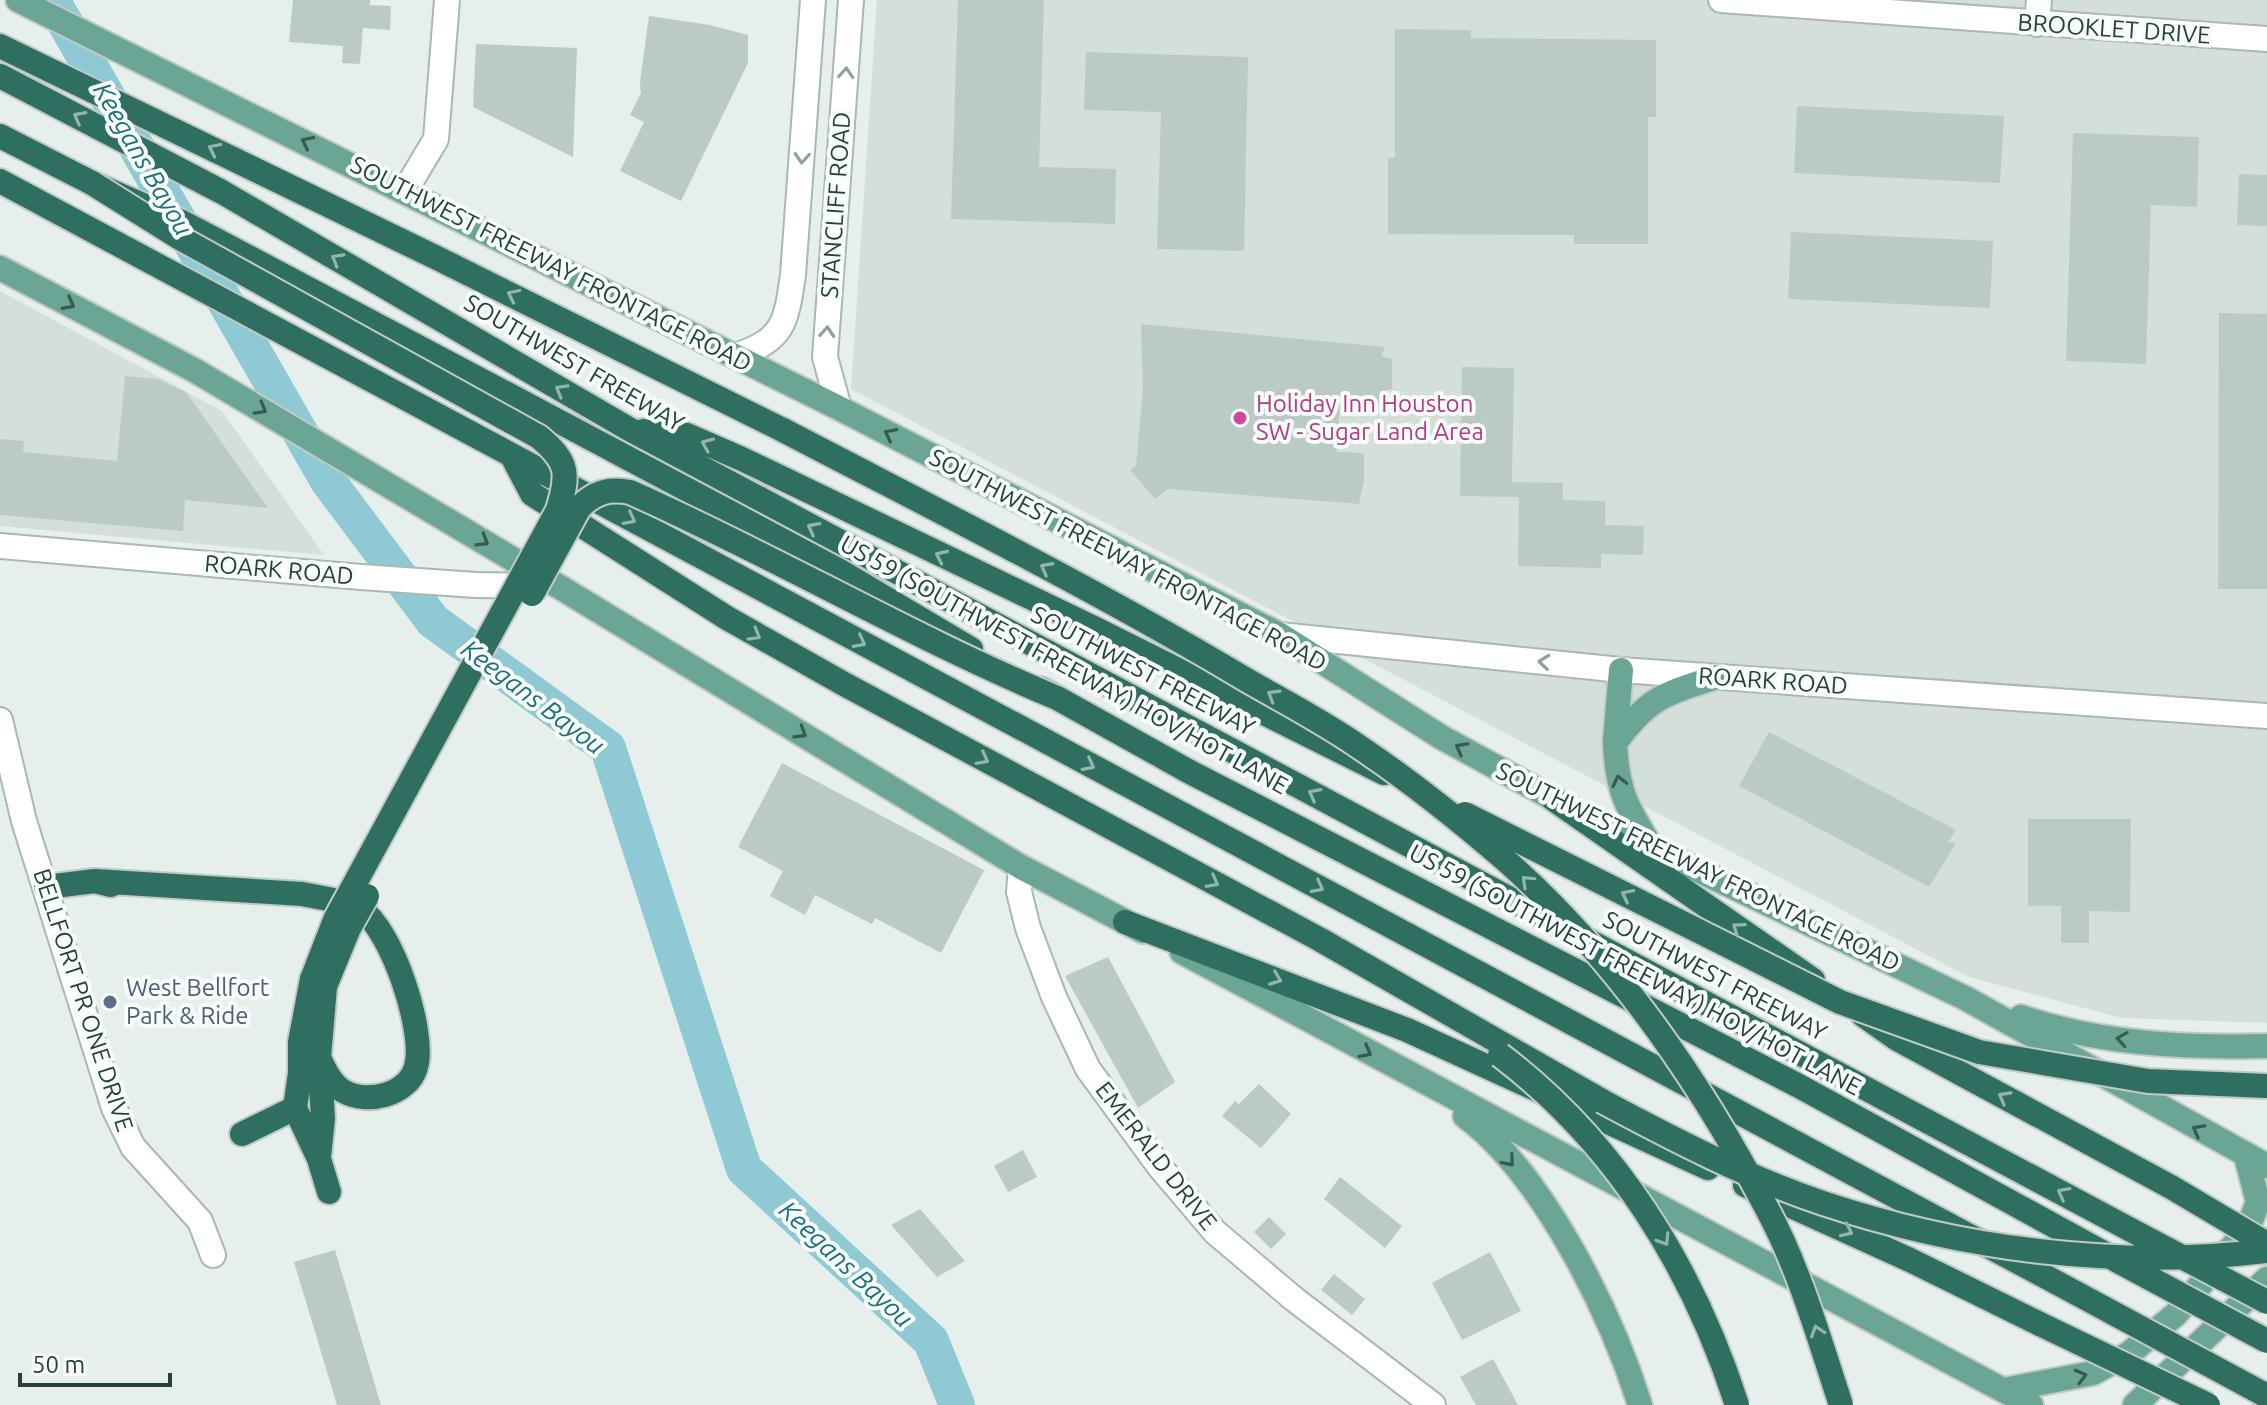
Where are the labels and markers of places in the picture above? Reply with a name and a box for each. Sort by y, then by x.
place label: Holiday Inn Houston SW - Sugar Land Area [1256,390,1484,445]
marker: Holiday Inn Houston SW - Sugar Land Area [1231,409,1249,427]
place label: West Bellfort Park & Ride [126,974,270,1029]
marker: West Bellfort Park & Ride [101,993,119,1011]

